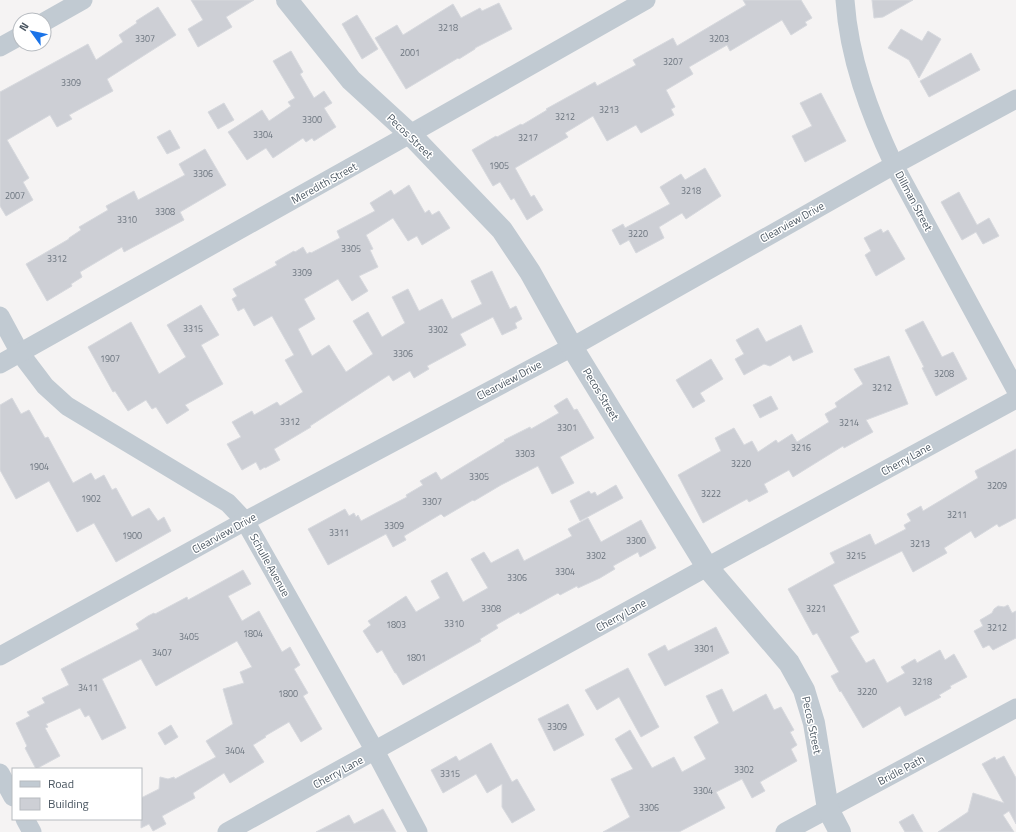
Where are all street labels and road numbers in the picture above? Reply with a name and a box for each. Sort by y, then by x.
street label: Pecos Street [383,110,437,162]
street label: Meredith Street [288,158,360,208]
street label: Dillman Street [891,168,937,234]
street label: Clearview Drive [757,197,828,246]
street label: Clearview Drive [474,356,545,404]
street label: Pecos Street [579,365,623,423]
street label: Cherry Lane [878,438,934,479]
street label: Clearview Drive [189,508,260,557]
street label: Schulle Avenue [246,531,294,600]
street label: Cherry Lane [593,594,649,635]
street label: Pecos Street [798,695,826,755]
street label: Cherry Lane [310,751,366,792]
street label: Bridle Path [875,751,927,789]

